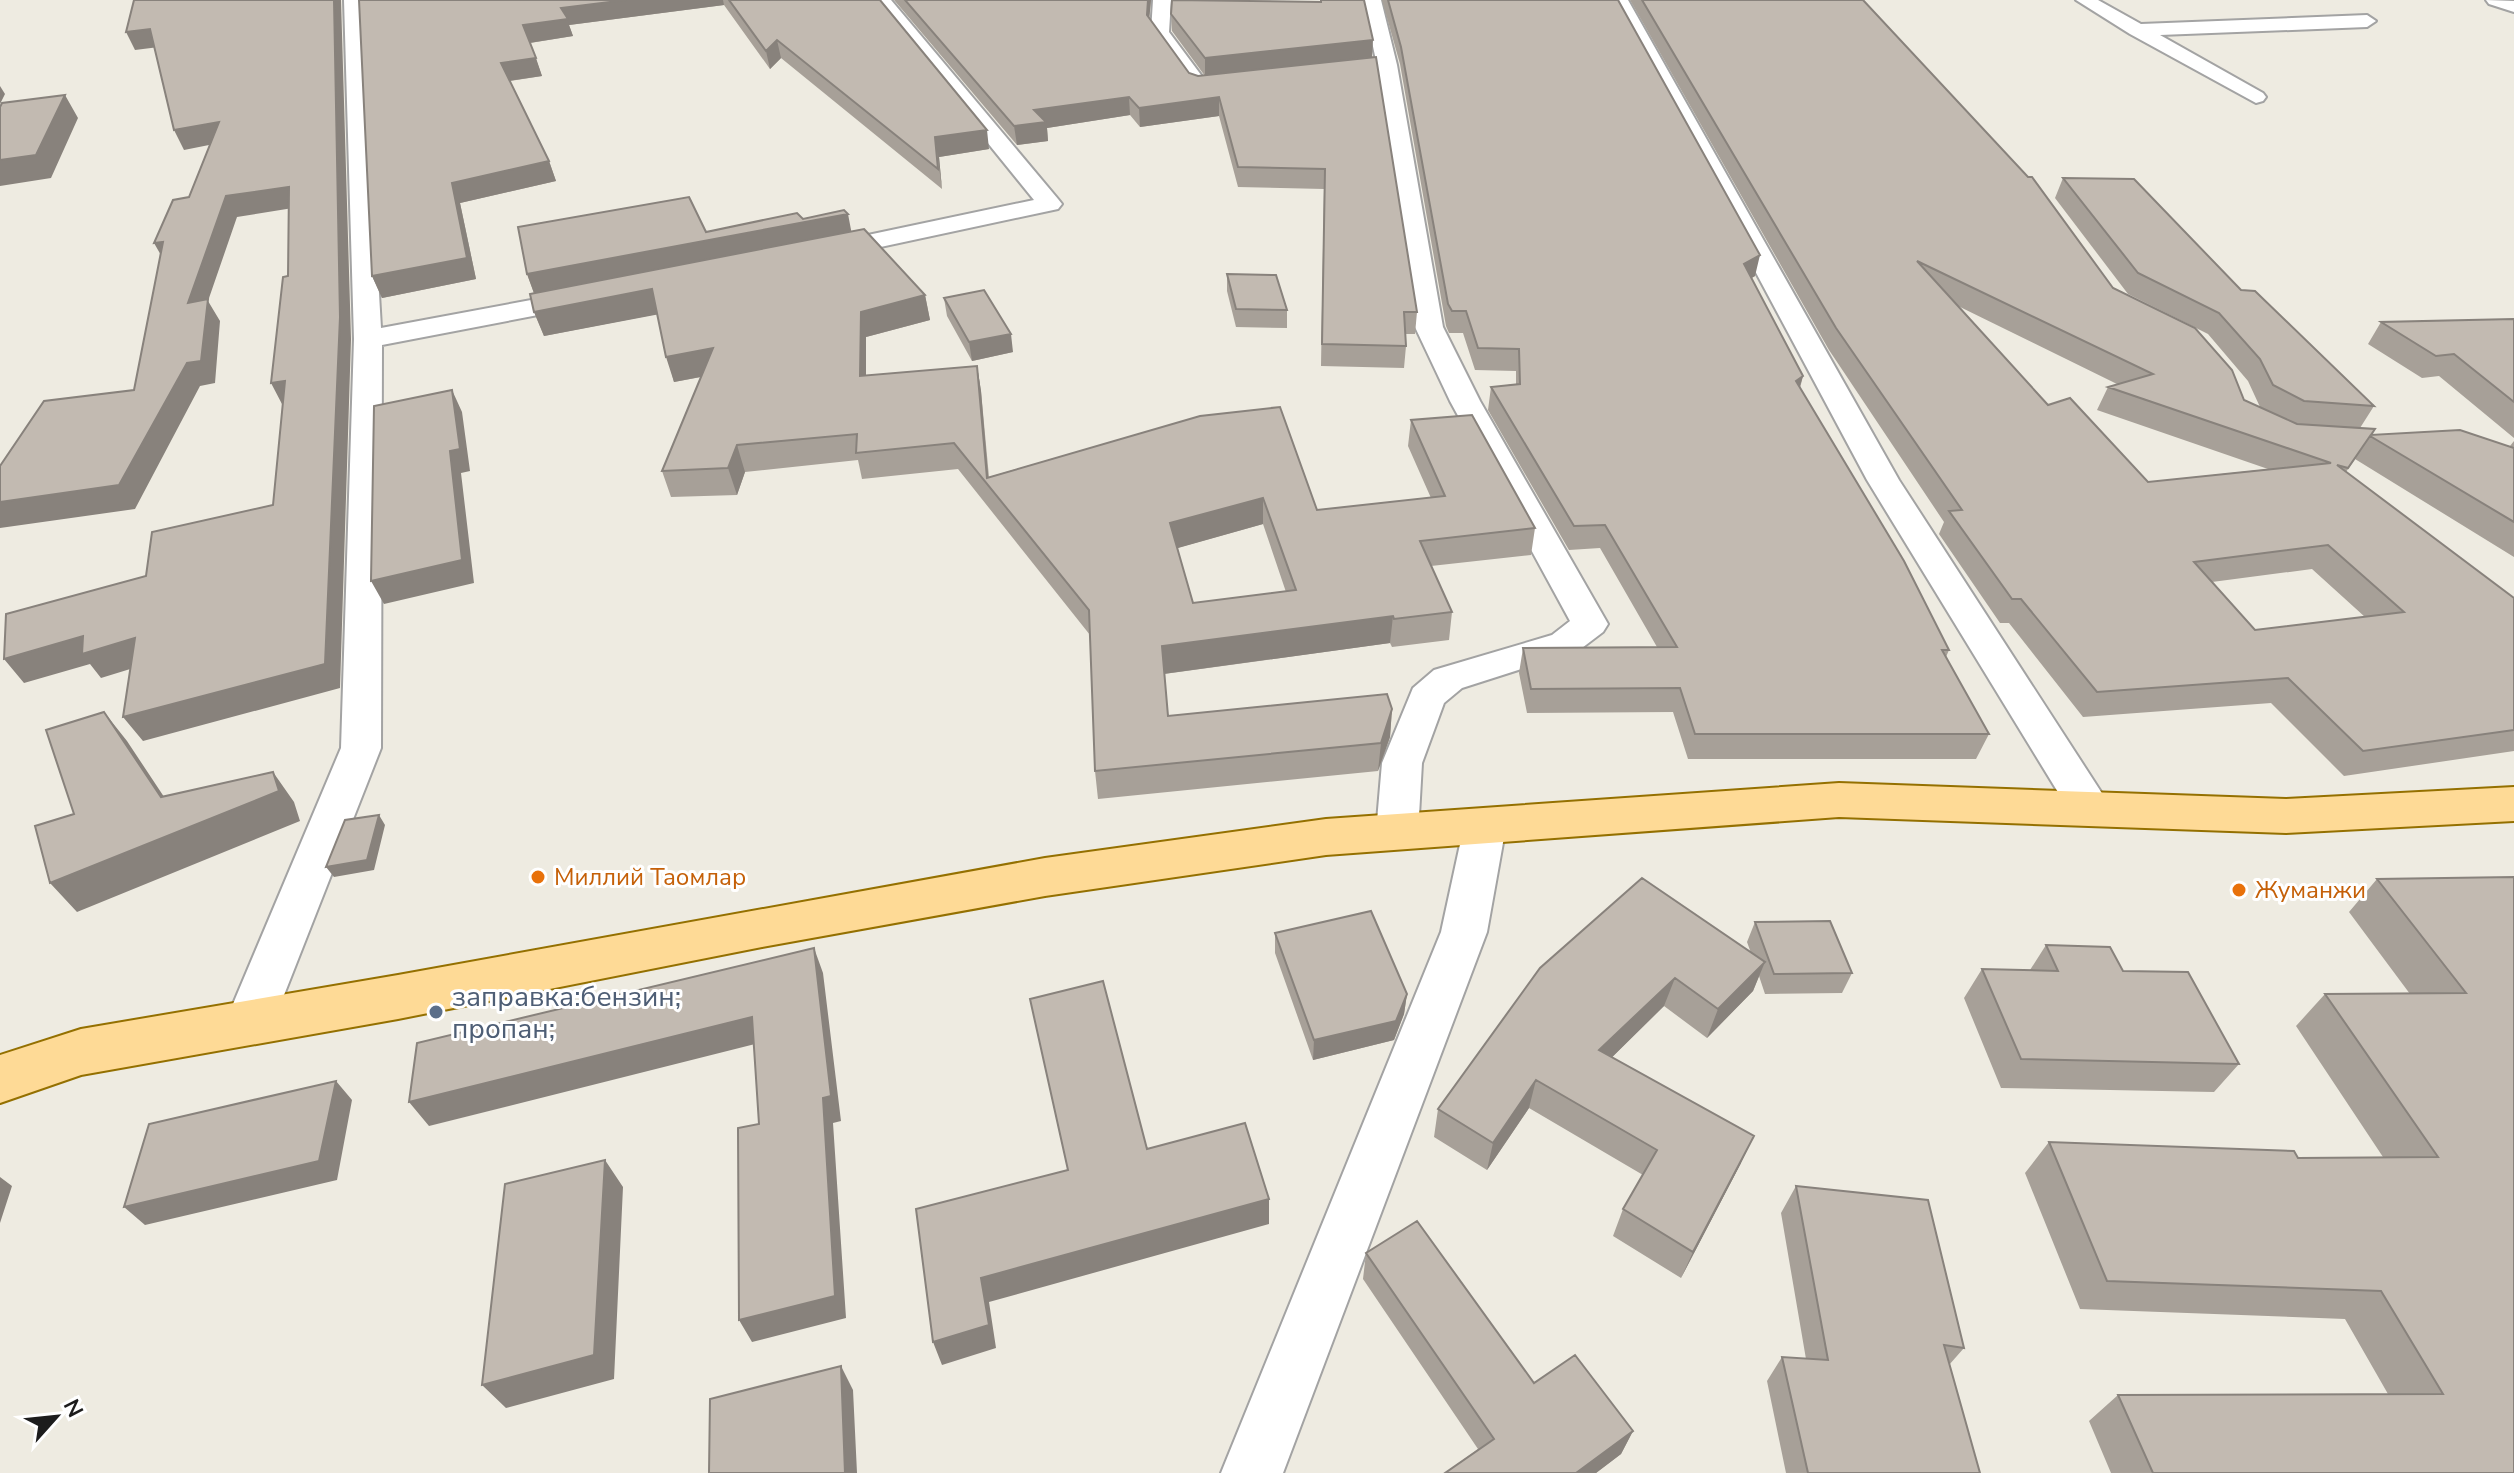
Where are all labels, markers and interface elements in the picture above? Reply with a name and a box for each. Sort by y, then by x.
place label: Миллий Таомлар [554,861,746,893]
marker: Миллий Таомлар [529,868,547,886]
place label: Жуманжи [2255,874,2366,906]
marker: Жуманжи [2230,881,2248,899]
place label: заправка:бензин; пропан; [452,978,681,1048]
marker: заправка:бензин; пропан; [427,1003,445,1021]
north arrow [16,1377,96,1457]
text: N [56,1394,90,1423]

